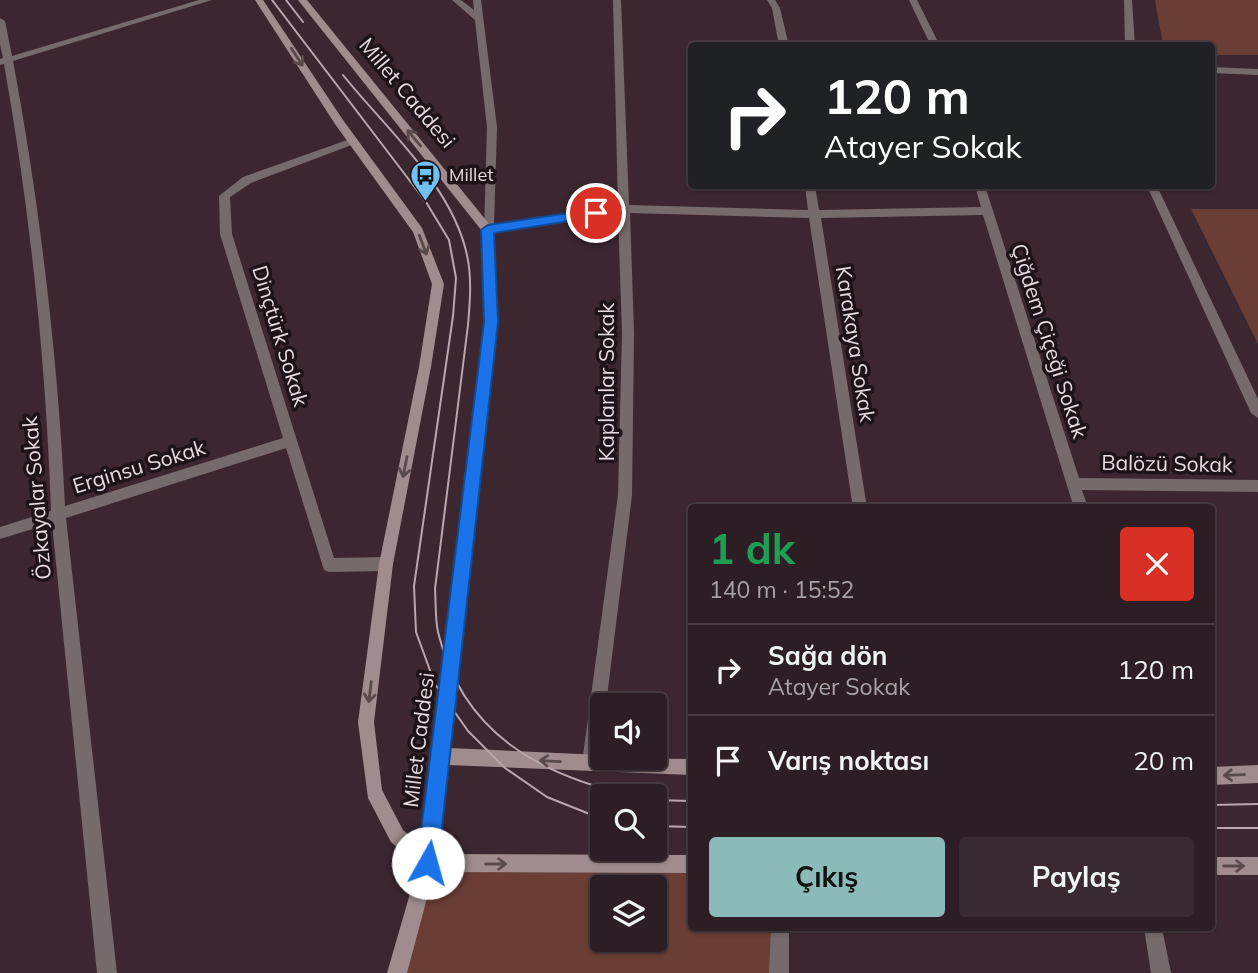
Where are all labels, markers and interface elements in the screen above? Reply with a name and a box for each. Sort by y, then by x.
street label: Millet Caddesi [354,32,461,153]
one-way arrow [289,47,304,66]
text: 120 m [824,65,970,126]
icon: right [709,70,800,161]
text: Atayer Sokak [824,126,1022,166]
one-way arrow [407,130,422,148]
bus stop icon: Millet [409,158,443,202]
place label: Millet [449,163,493,186]
pin [566,183,626,243]
icon: arrive [577,194,615,232]
one-way arrow [418,234,431,256]
street label: Çiğdem Çiçeği Sokak [1006,240,1094,442]
street label: Dinçtürk Sokak [247,262,315,409]
street label: Karakaya Sokak [831,264,881,424]
street label: Kaplanlar Sokak [593,303,619,461]
street label: Özkayalar Sokak [16,415,56,581]
street label: Erginsu Sokak [69,434,208,499]
street label: Balözü Sokak [1101,449,1233,477]
one-way arrow [398,455,412,478]
text: 1 dk [709,522,795,575]
button: close [1120,527,1194,601]
text: 140 m · 15:52 [709,575,854,604]
text: Sağa dön [768,639,888,672]
icon: right [709,651,747,689]
text: 120 m [1118,653,1194,686]
street label: Millet Caddesi [397,671,439,809]
text: Atayer Sokak [768,672,910,701]
one-way arrow [363,680,376,703]
map controls [590,693,667,952]
button: sound [590,693,667,770]
icon: arrive [709,742,747,780]
text: Varış noktası [768,744,929,777]
text: 20 m [1133,744,1194,777]
one-way arrow [538,754,561,767]
one-way arrow [1223,769,1246,782]
button: search [590,784,667,861]
position arrow [391,826,465,900]
button: Çıkış [709,837,945,917]
button: Paylaş [959,837,1194,917]
one-way arrow [484,857,507,871]
one-way arrow [1223,859,1246,873]
button: layers [590,875,667,952]

